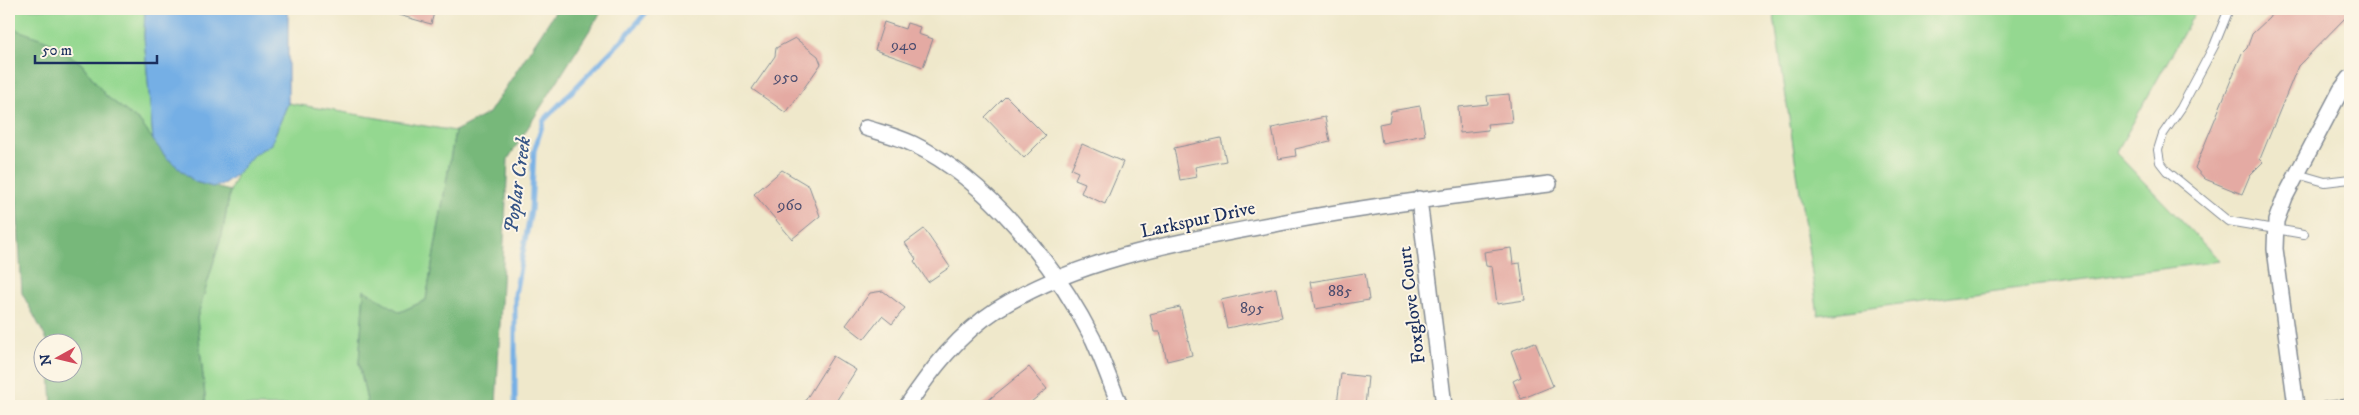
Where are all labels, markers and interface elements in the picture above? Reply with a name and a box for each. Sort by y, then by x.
scale bar [35,32,158,64]
house number: 940 [890,35,917,55]
text: 50 m [42,41,72,60]
house number: 950 [773,67,798,87]
water label: Poplar Creek [499,134,537,235]
house number: 960 [777,195,802,215]
street label: Larkspur Drive [1139,197,1258,243]
street label: Foxglove Court [1393,245,1431,365]
house number: 885 [1328,281,1352,301]
house number: 895 [1240,298,1264,318]
north arrow [32,332,82,382]
text: N [36,352,56,367]

